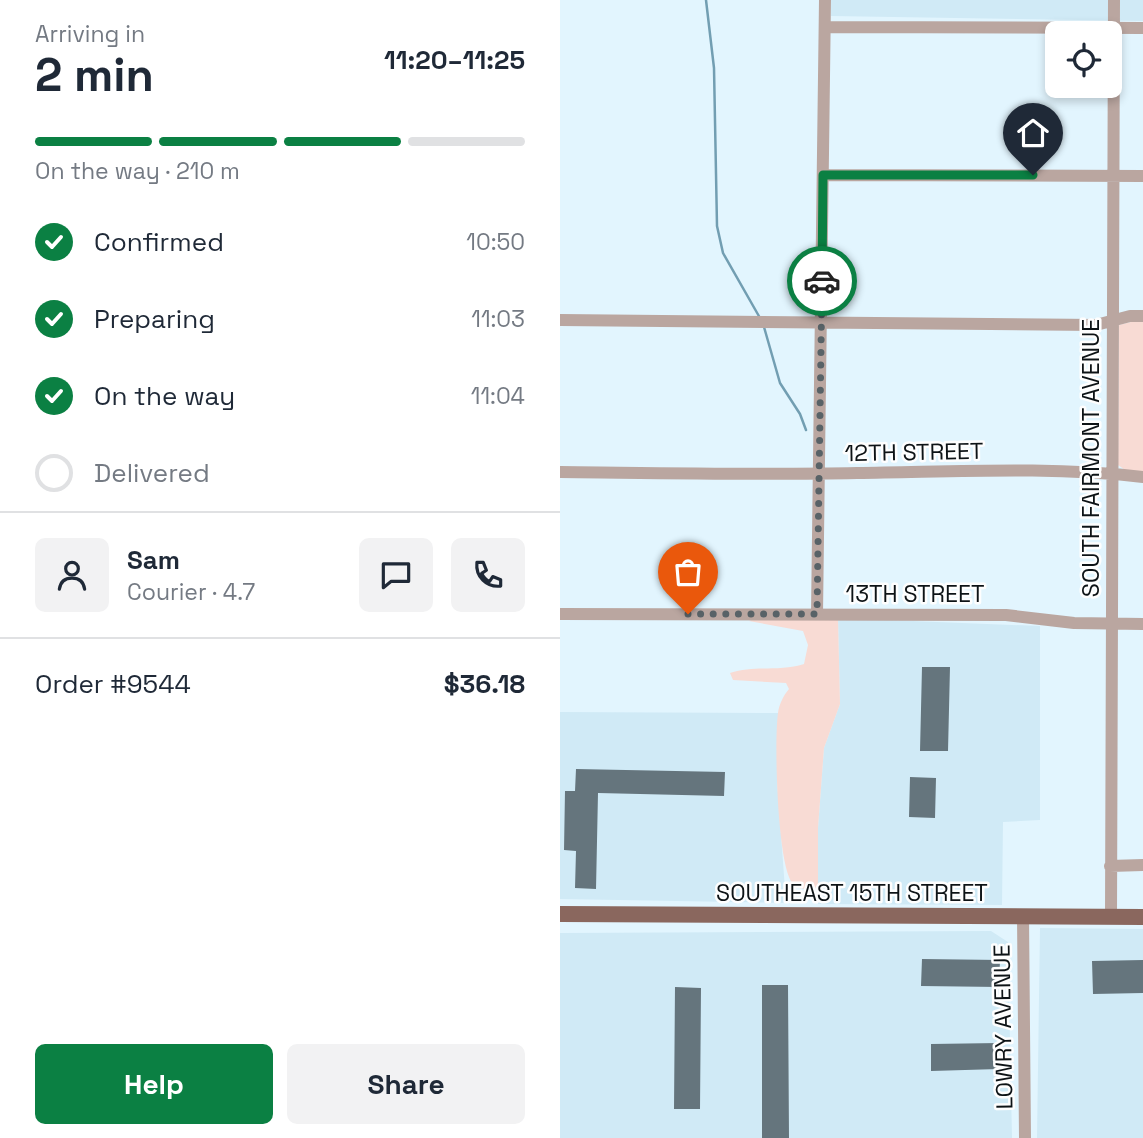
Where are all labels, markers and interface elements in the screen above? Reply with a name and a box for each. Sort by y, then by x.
text: Arriving in [35,19,145,49]
map controls [1045,21,1122,98]
button: locate [1045,21,1122,98]
text: 11:20–11:25 [384,43,525,77]
text: 2 min [35,46,154,104]
pin [1003,103,1063,175]
icon: home [1014,114,1052,152]
text: On the way · 210 m [35,156,240,186]
icon: check [35,223,73,261]
text: Confirmed [94,225,224,259]
text: 10:50 [466,227,525,257]
courier [787,246,857,316]
icon: car [803,262,841,300]
icon: check [35,300,73,338]
text: Preparing [94,302,215,336]
text: 11:03 [471,304,525,334]
street label: SOUTH FAIRMONT AVENUE [1076,319,1106,597]
icon: check [35,377,73,415]
text: On the way [94,379,235,413]
text: 11:04 [471,381,525,411]
street label: 12TH STREET [844,436,984,468]
text: Delivered [94,456,210,490]
button: person [35,538,109,612]
button: chat [359,538,433,612]
button: phone [451,538,525,612]
pin [658,542,718,614]
text: Sam [127,543,180,577]
icon: bag [669,553,707,591]
text: Courier · 4.7 [127,577,255,607]
street label: 13TH STREET [846,579,984,609]
text: Order #9544 [35,667,191,701]
text: $36.18 [444,667,525,701]
street label: SOUTHEAST 15TH STREET [716,878,988,908]
street label: LOWRY AVENUE [987,944,1019,1110]
button: Help [35,1044,273,1124]
button: Share [287,1044,525,1124]

